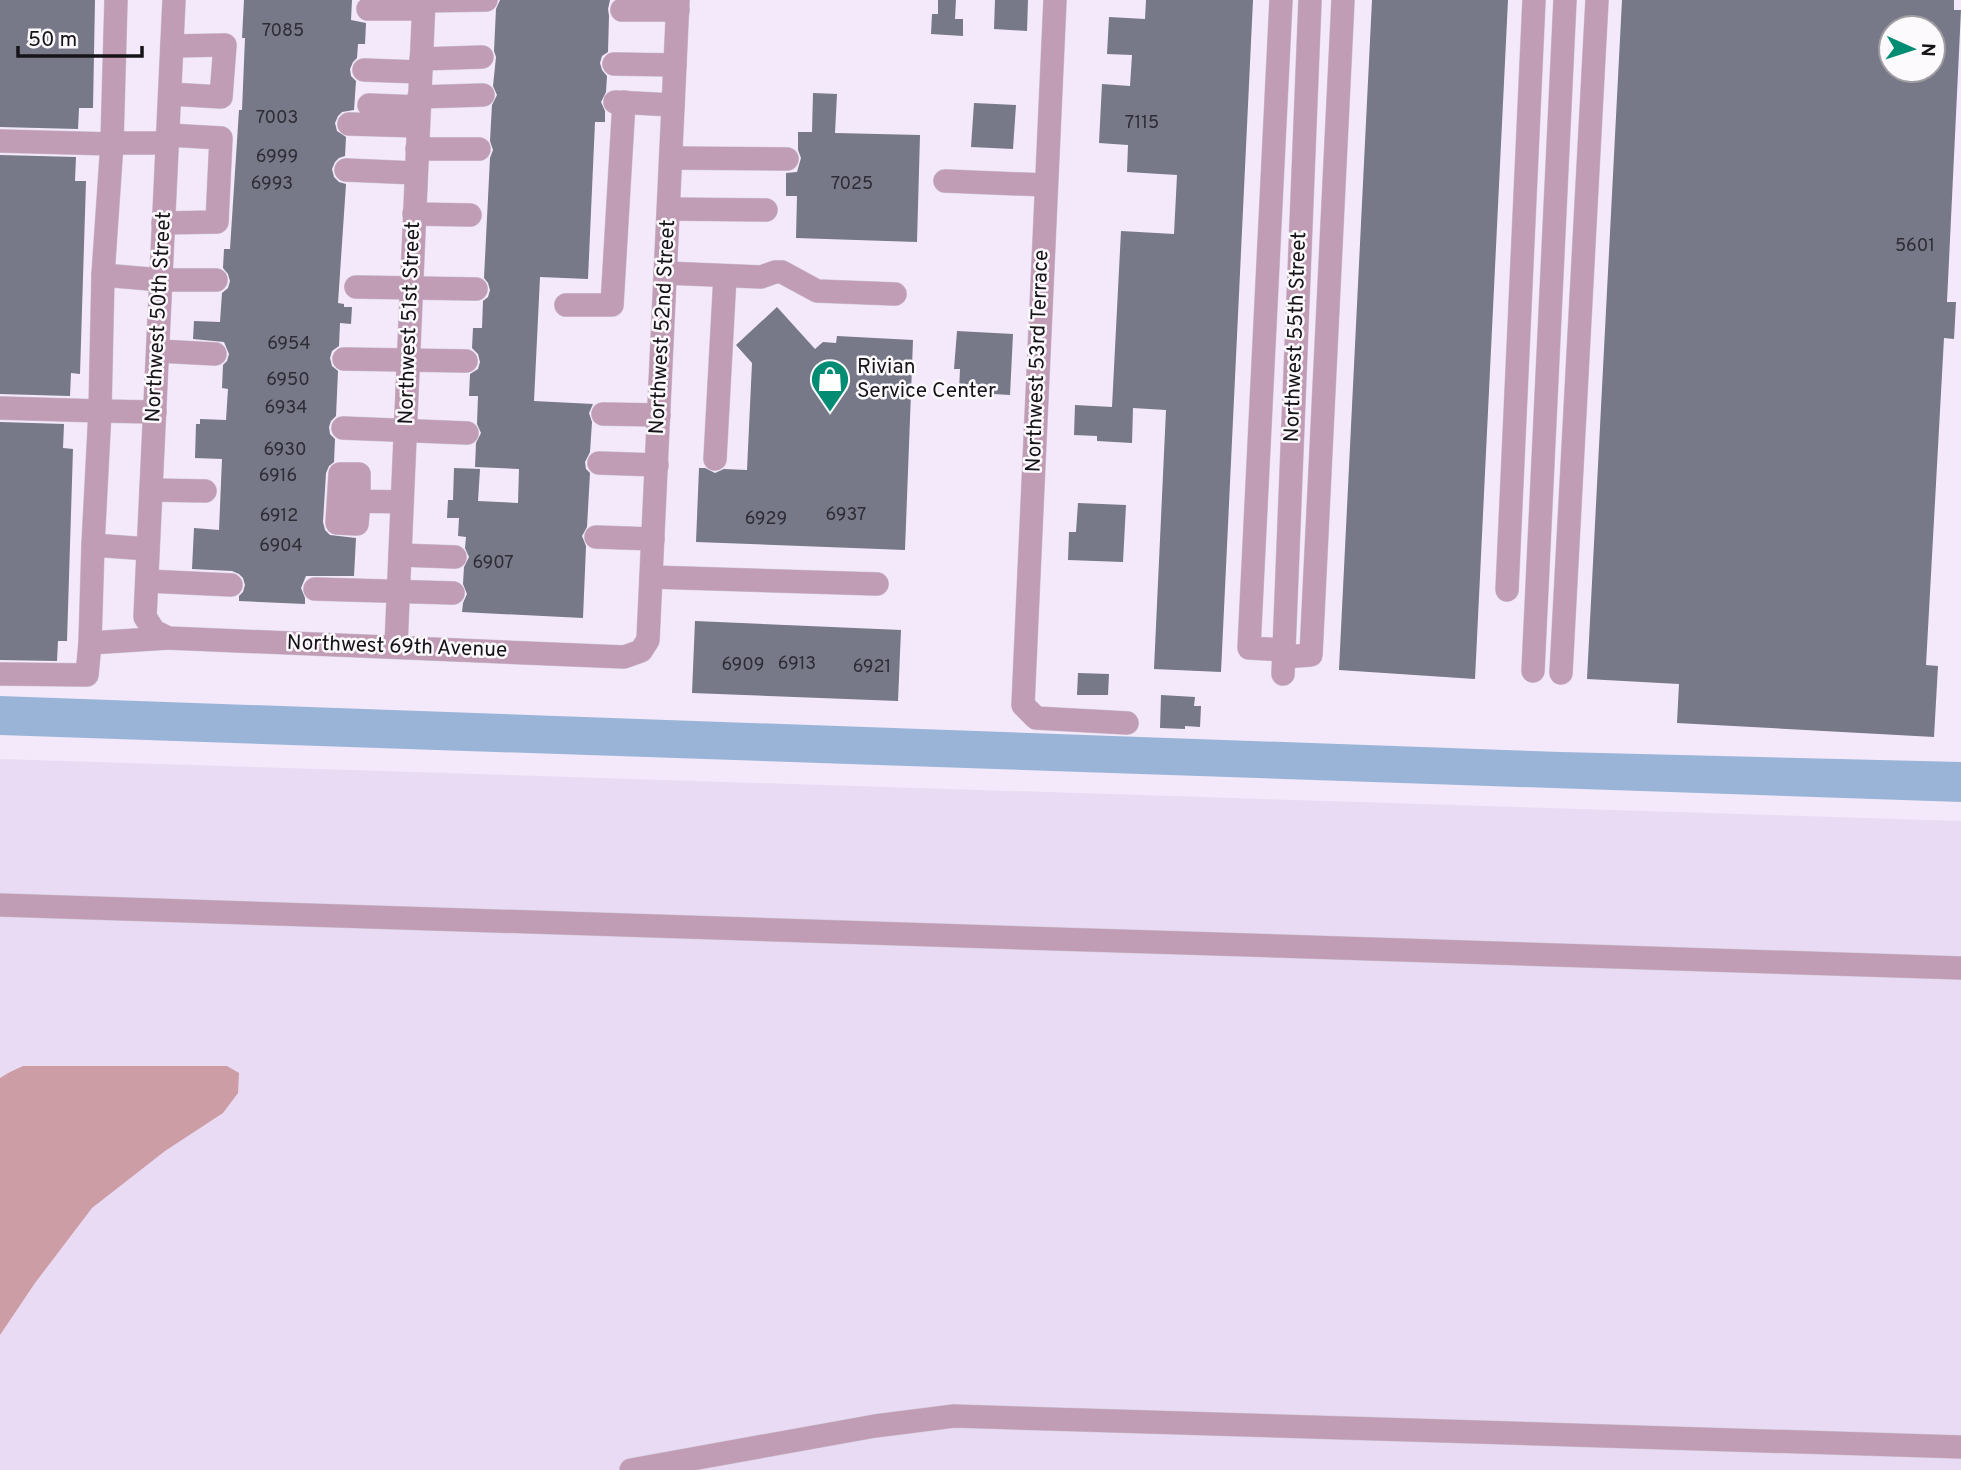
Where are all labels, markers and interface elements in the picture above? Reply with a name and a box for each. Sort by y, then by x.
scale bar [18,14,142,58]
north arrow [1877,14,1947,84]
house number: 7085 [262,20,304,43]
text: 50 m [28,27,77,54]
text: N [1915,42,1939,57]
house number: 7003 [256,107,298,130]
house number: 7115 [1125,112,1159,135]
house number: 6999 [256,146,298,169]
house number: 6993 [251,173,293,196]
house number: 7025 [831,173,873,196]
street label: Northwest 50th Street [140,211,178,423]
street label: Northwest 52nd Street [644,219,682,435]
street label: Northwest 51st Street [393,221,427,425]
street label: Northwest 55th Street [1279,231,1313,443]
house number: 5601 [1895,235,1935,258]
street label: Northwest 53rd Terrace [1021,249,1055,473]
house number: 6954 [267,333,311,356]
place label: Rivian Service Center [857,354,996,405]
shop icon: Rivian Service Center [809,358,851,413]
house number: 6950 [266,369,310,392]
house number: 6934 [265,397,307,420]
house number: 6930 [263,439,307,462]
house number: 6916 [259,465,297,488]
house number: 6937 [826,504,866,527]
house number: 6912 [260,505,298,528]
house number: 6929 [745,508,787,531]
house number: 6904 [259,535,303,558]
house number: 6907 [472,552,514,575]
street label: Northwest 69th Avenue [286,630,508,664]
house number: 6913 [778,653,816,676]
house number: 6909 [721,654,765,677]
house number: 6921 [853,656,891,679]

